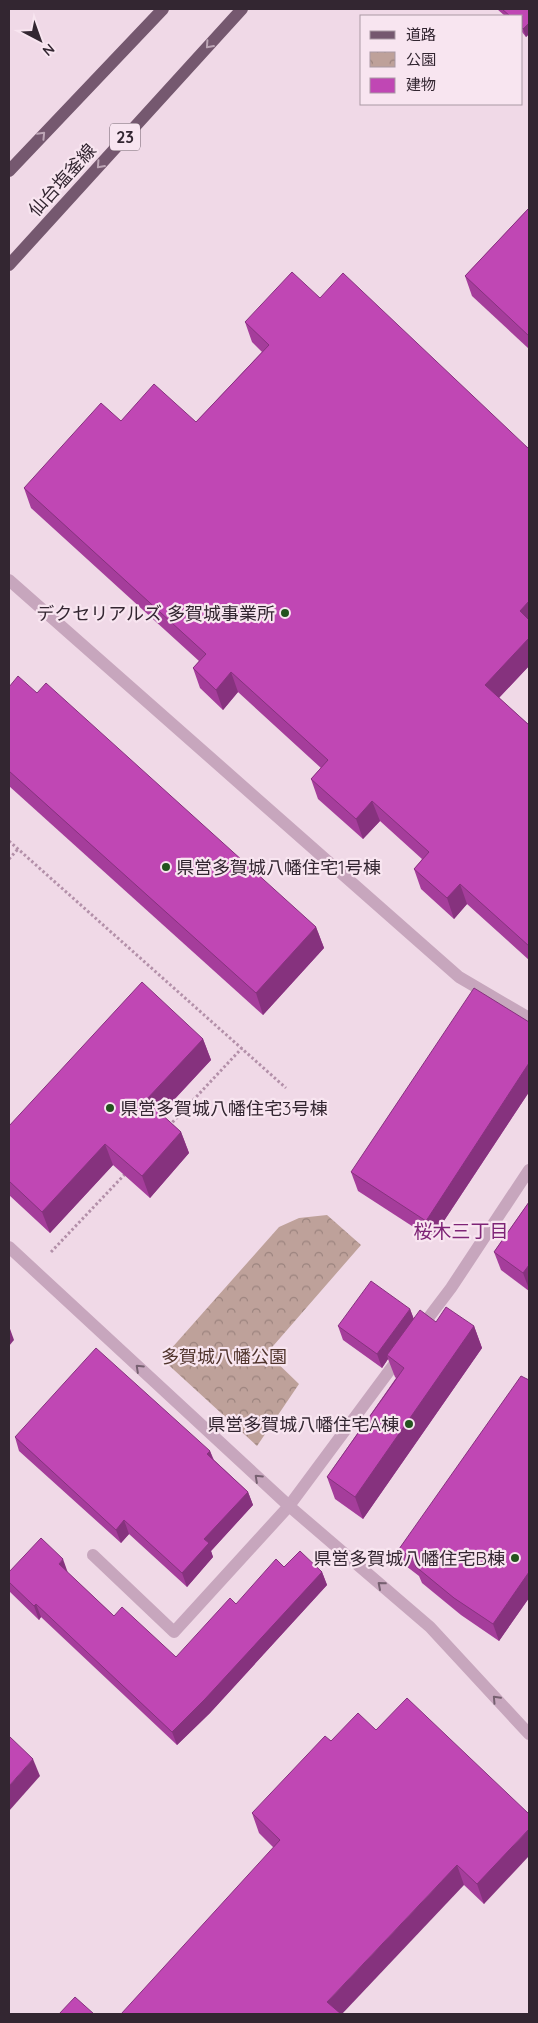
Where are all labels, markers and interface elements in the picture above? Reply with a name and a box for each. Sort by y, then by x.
north arrow [15,15,65,65]
legend [360,15,523,105]
text: 道路 [406,25,436,44]
one-way arrow [206,39,215,48]
text: N [39,40,58,60]
text: 公園 [406,50,436,69]
text: 建物 [406,75,436,94]
road number: 23 [110,124,140,150]
one-way arrow [36,132,45,141]
street label: 仙台塩釜線 [23,139,101,221]
one-way arrow [97,159,106,168]
place label: デクセリアルズ 多賀城事業所 [36,602,275,625]
marker: デクセリアルズ 多賀城事業所 [279,607,291,619]
place label: 県営多賀城八幡住宅1号棟 [176,856,381,879]
marker: 県営多賀城八幡住宅1号棟 [160,861,172,873]
place label: 県営多賀城八幡住宅3号棟 [120,1097,327,1120]
marker: 県営多賀城八幡住宅3号棟 [104,1102,116,1114]
district label: 桜木三丁目 [413,1219,509,1243]
park label: 多賀城八幡公園 [161,1345,287,1368]
one-way arrow [136,1365,145,1374]
place label: 県営多賀城八幡住宅A棟 [207,1413,399,1436]
marker: 県営多賀城八幡住宅A棟 [403,1418,415,1430]
one-way arrow [255,1475,264,1484]
place label: 県営多賀城八幡住宅B棟 [313,1547,505,1570]
marker: 県営多賀城八幡住宅B棟 [509,1552,521,1564]
one-way arrow [377,1581,386,1590]
one-way arrow [493,1695,502,1704]

